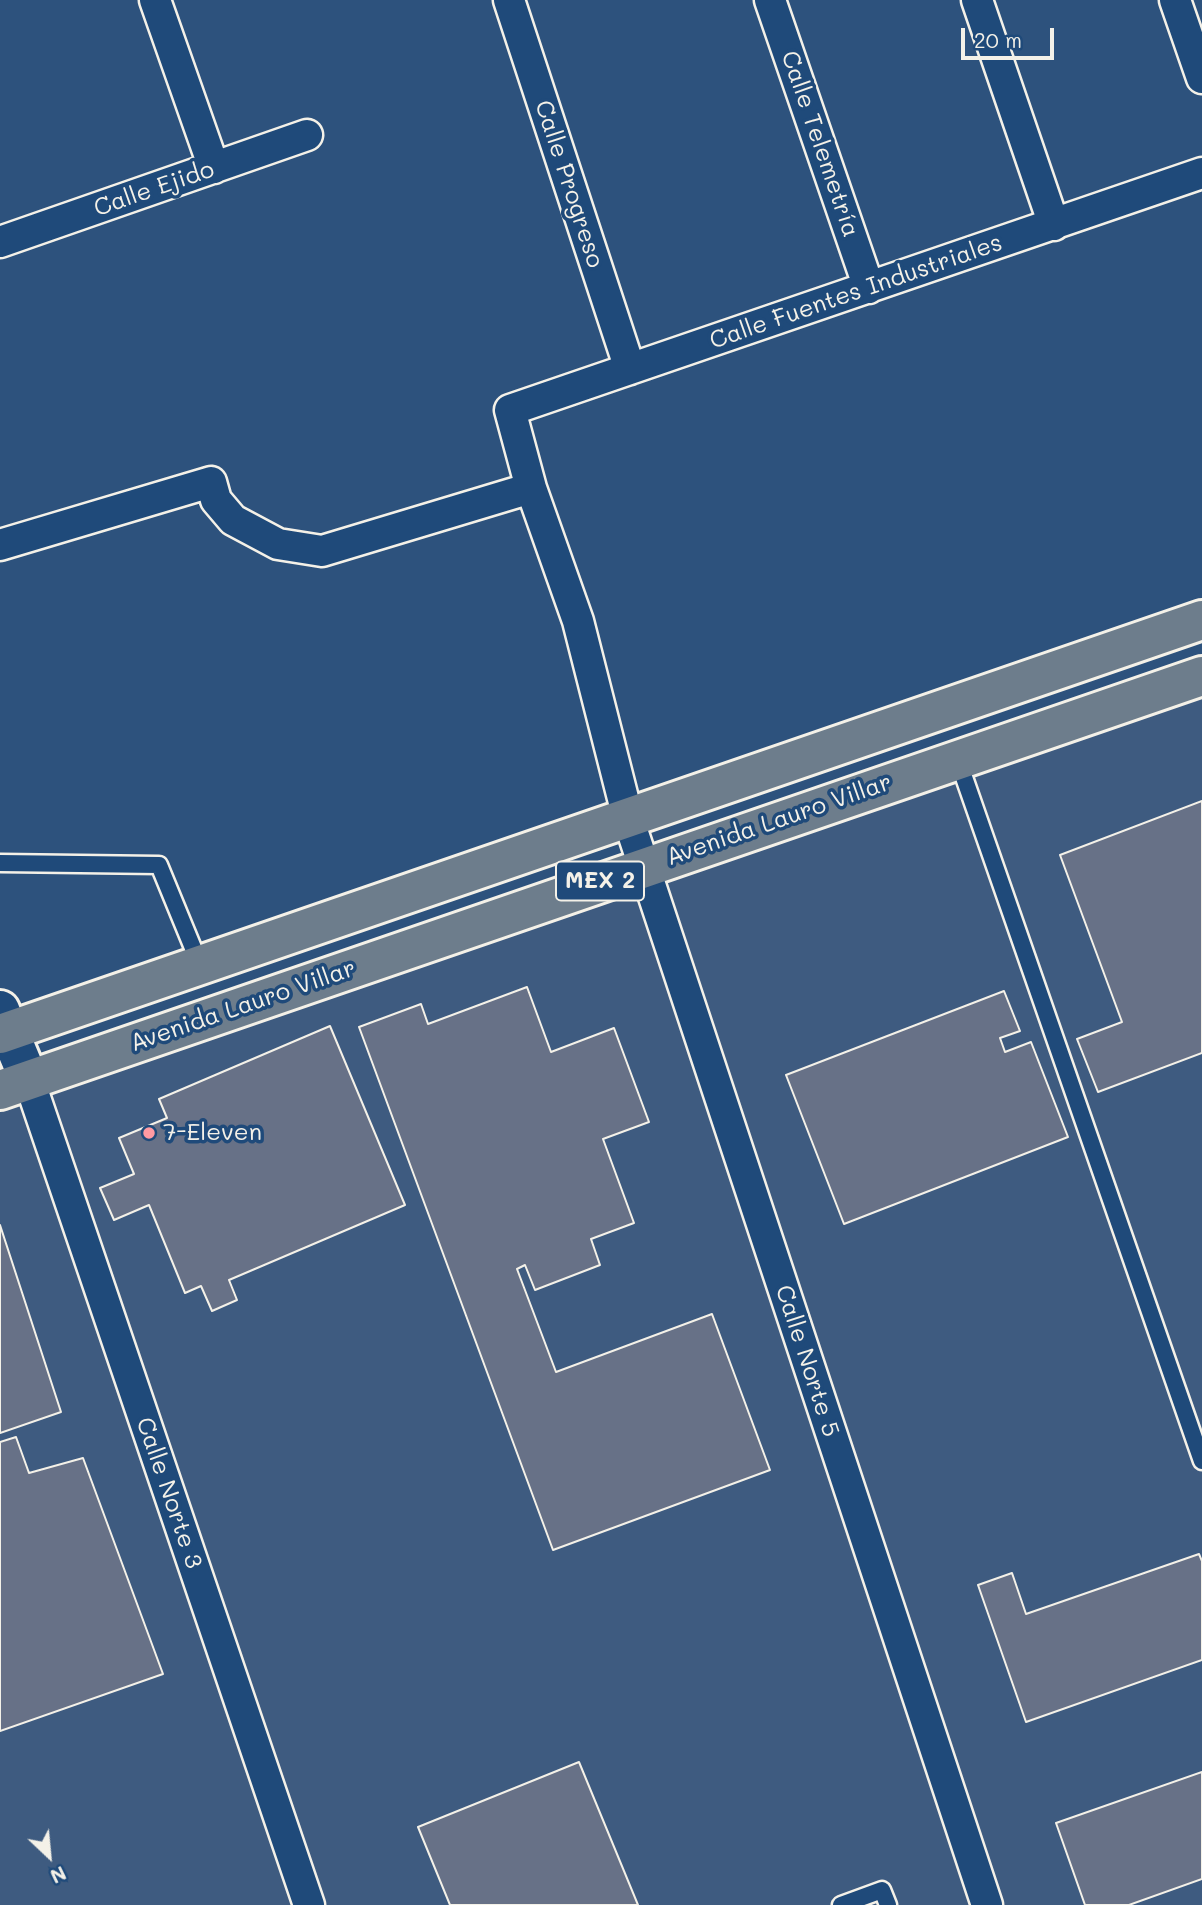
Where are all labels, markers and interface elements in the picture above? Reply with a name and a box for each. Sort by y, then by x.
scale bar [964,14,1057,58]
text: 20 m [974,26,1022,53]
street label: Calle Telemetría [775,47,865,241]
street label: Calle Progreso [528,97,610,271]
street label: Calle Ejido [90,155,218,223]
street label: Calle Fuentes Industriales [706,228,1006,356]
street label: Avenida Lauro Villar [662,768,896,872]
road number: MEX 2 [556,862,644,900]
street label: Avenida Lauro Villar [126,954,360,1058]
place label: 7-Eleven [163,1119,262,1147]
marker: 7-Eleven [141,1125,157,1141]
street label: Calle Norte 5 [769,1282,845,1440]
street label: Calle Norte 3 [130,1414,208,1572]
north arrow [14,1821,84,1891]
text: N [46,1861,70,1890]

